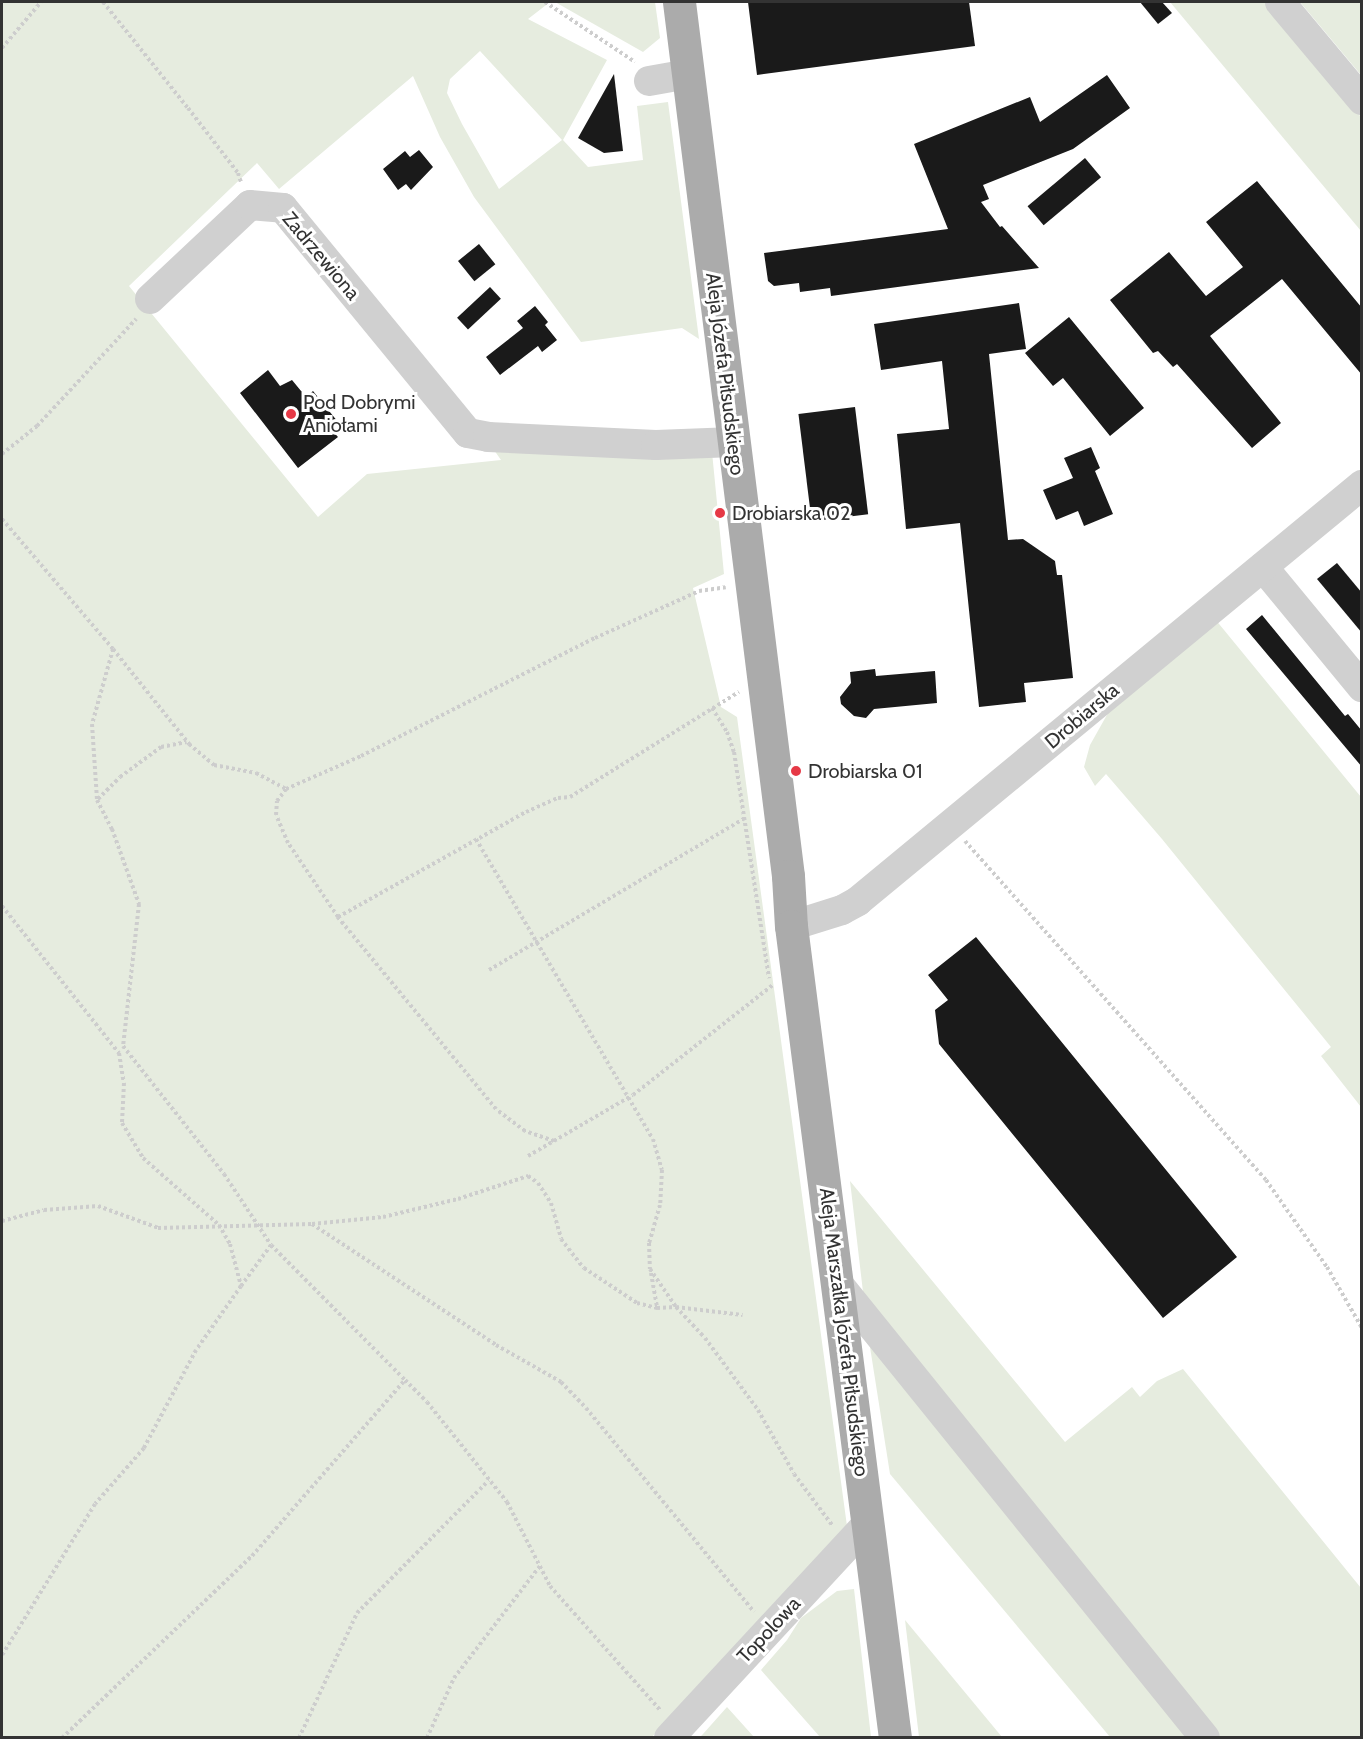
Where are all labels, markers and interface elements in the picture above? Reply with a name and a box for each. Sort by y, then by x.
street label: Zadrzewiona [277,207,365,305]
street label: Aleja Józefa Piłsudskiego [701,271,749,477]
place label: Pod Dobrymi Aniołami [303,390,415,437]
marker: Pod Dobrymi Aniołami [284,407,298,421]
place label: Drobiarska 02 [732,501,850,525]
marker: Drobiarska 02 [713,506,727,520]
street label: Drobiarska [1040,678,1124,754]
place label: Drobiarska 01 [808,759,922,783]
marker: Drobiarska 01 [789,764,803,778]
street label: Aleja Marszałka Józefa Piłsudskiego [814,1186,874,1478]
street label: Topolowa [732,1592,806,1668]

